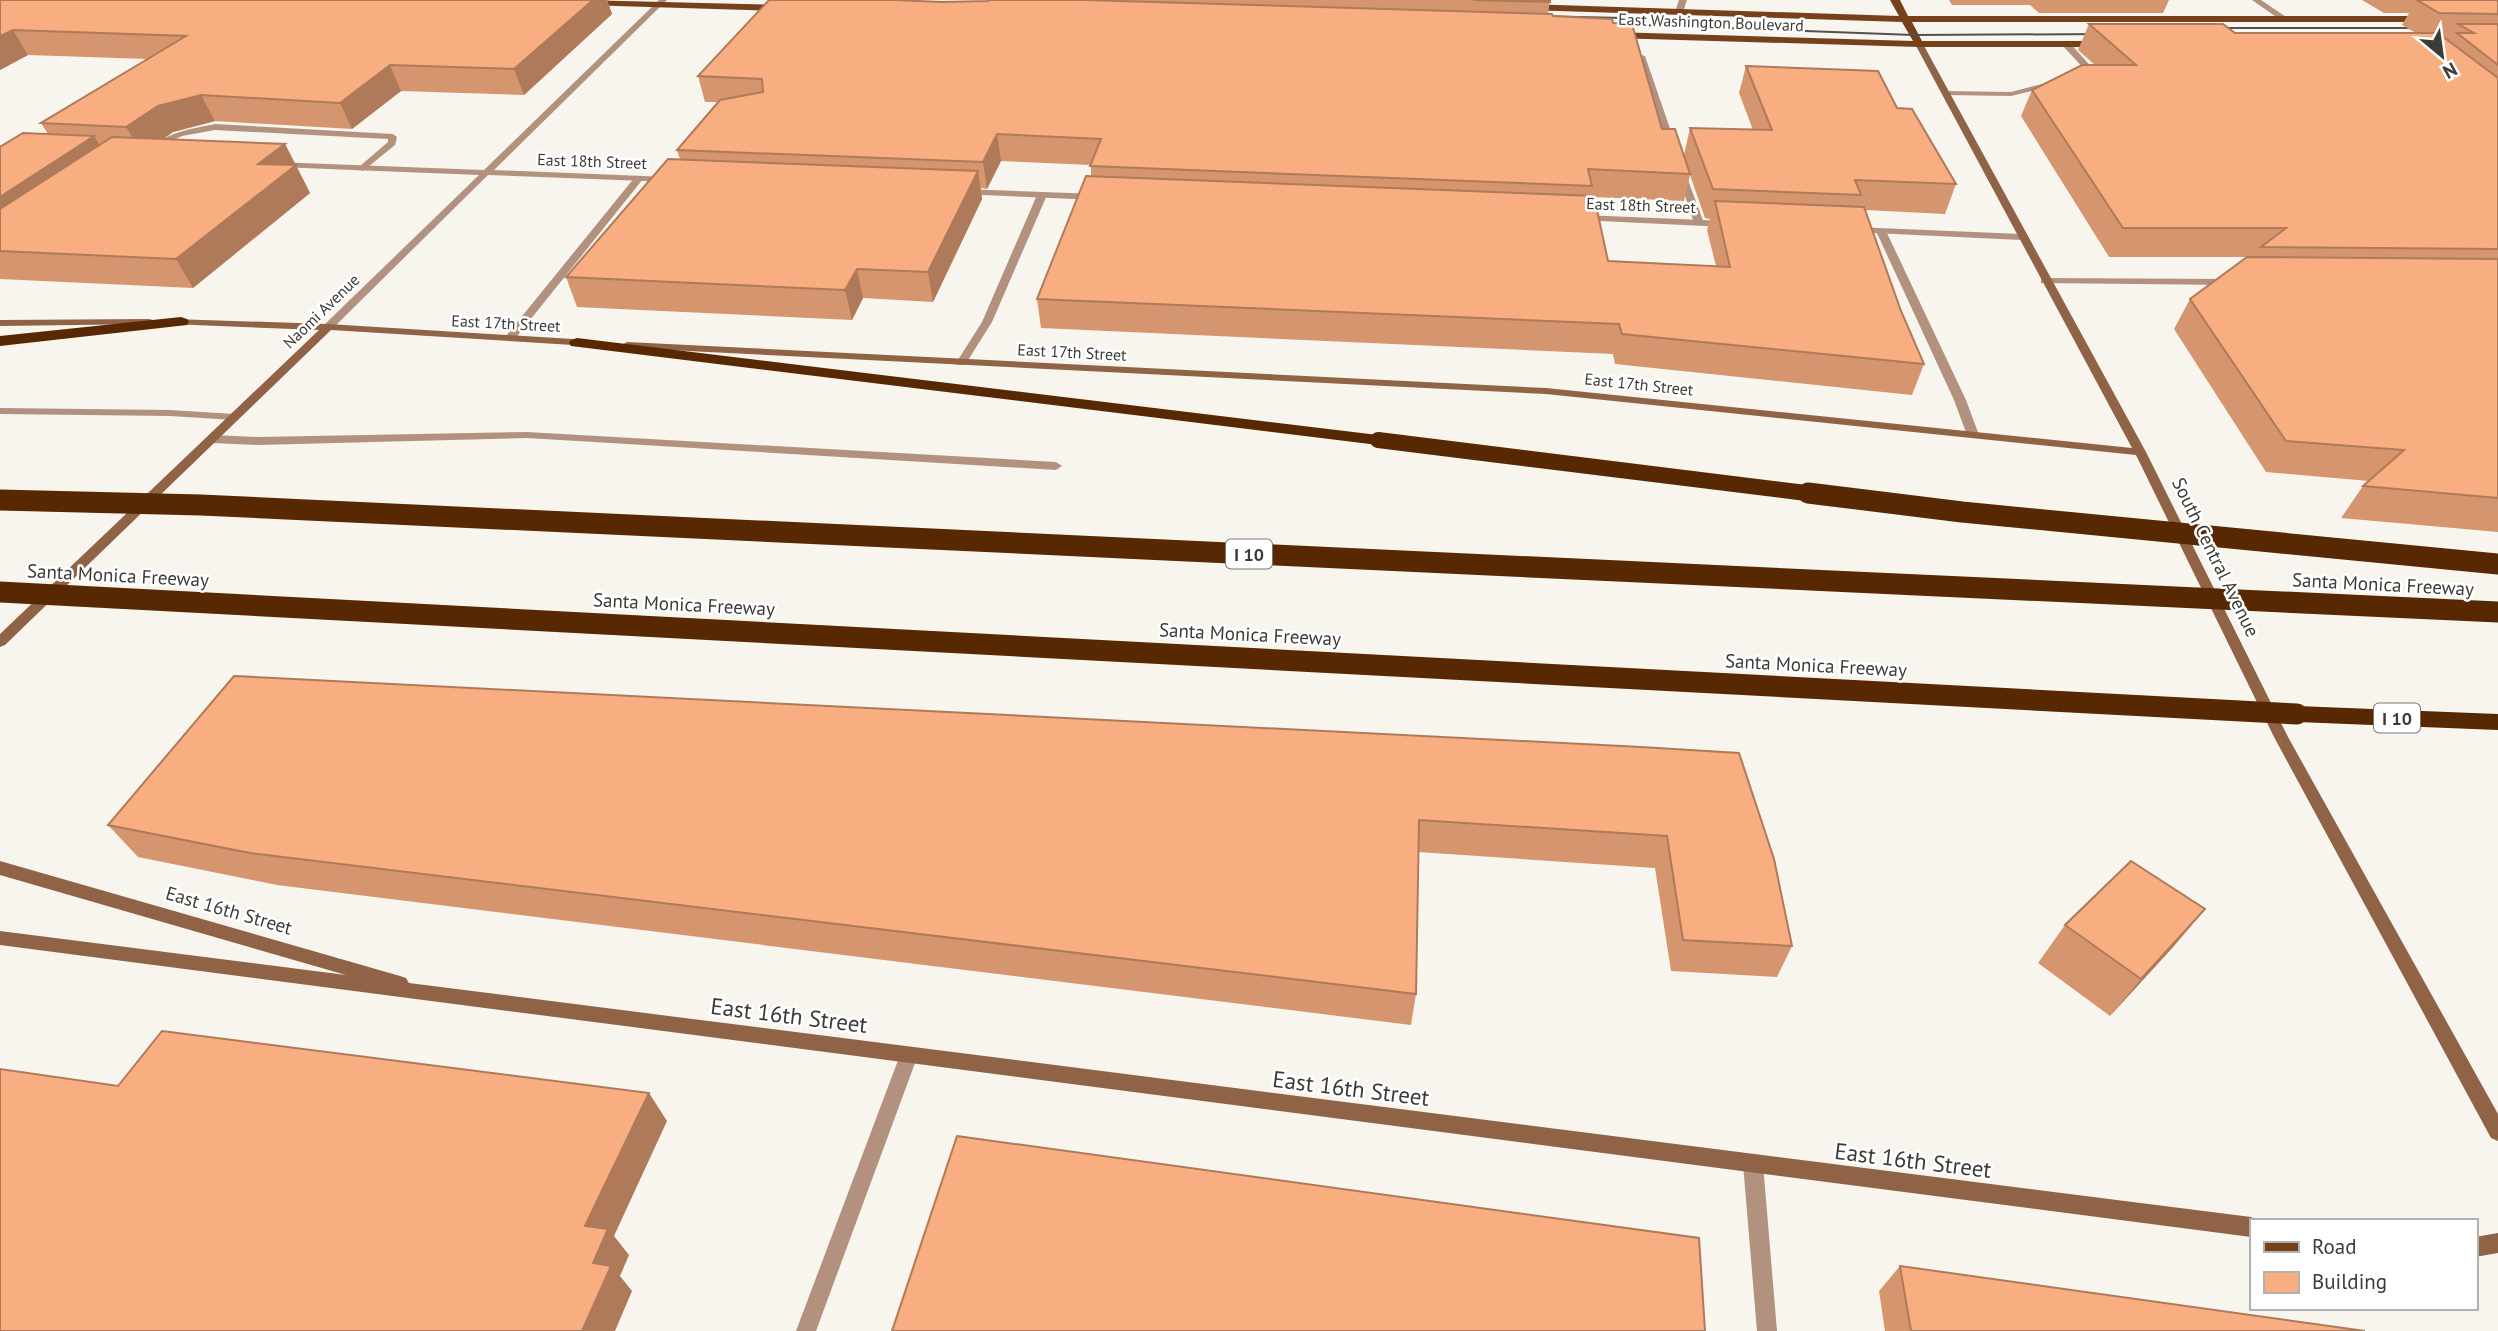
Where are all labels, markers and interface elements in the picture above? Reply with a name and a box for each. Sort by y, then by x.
street label: East Washington Boulevard [1618,9,1804,35]
north arrow [2407,21,2477,91]
text: N [2439,57,2462,84]
street label: East 18th Street [537,149,648,173]
street label: East 18th Street [1586,193,1697,217]
street label: Naomi Avenue [279,270,363,352]
street label: East 17th Street [451,310,562,336]
street label: East 17th Street [1017,339,1128,365]
street label: East 17th Street [1584,368,1695,400]
street label: South Central Avenue [2167,473,2265,641]
road number: I 10 [1226,540,1272,568]
street label: Santa Monica Freeway [26,558,210,592]
street label: Santa Monica Freeway [2291,567,2475,601]
street label: Santa Monica Freeway [592,587,776,621]
street label: Santa Monica Freeway [1158,617,1342,651]
street label: Santa Monica Freeway [1724,648,1908,682]
road number: I 10 [2374,704,2420,732]
street label: East 16th Street [163,881,295,940]
street label: East 16th Street [709,991,869,1039]
street label: East 16th Street [1271,1064,1431,1112]
street label: East 16th Street [1833,1136,1993,1184]
legend [2250,1219,2477,1310]
text: Road [2312,1233,2356,1260]
text: Building [2312,1268,2387,1295]

